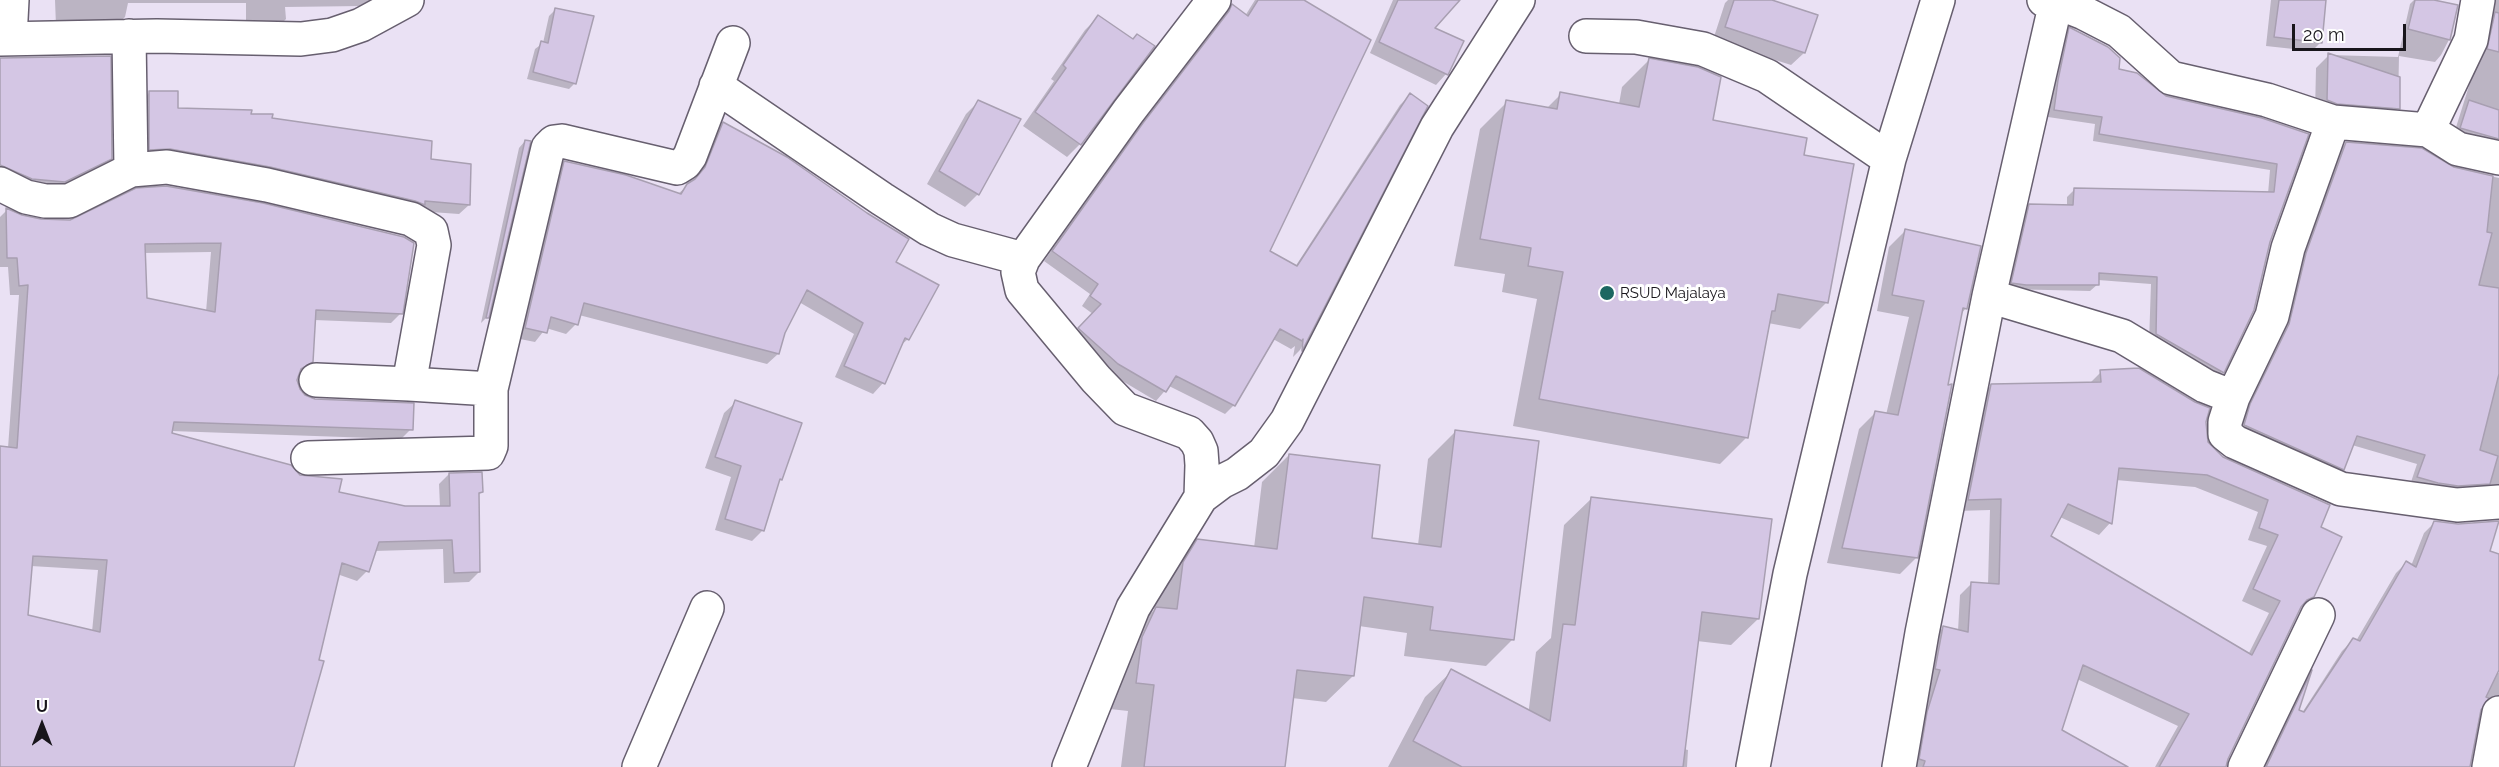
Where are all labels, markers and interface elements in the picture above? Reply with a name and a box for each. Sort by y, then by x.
scale bar [2295,12,2409,50]
text: 20 m [2303,24,2345,45]
marker: RSUD Majalaya [1598,284,1616,302]
place label: RSUD Majalaya [1620,284,1726,302]
north arrow [12,695,72,755]
text: U [36,697,48,716]

